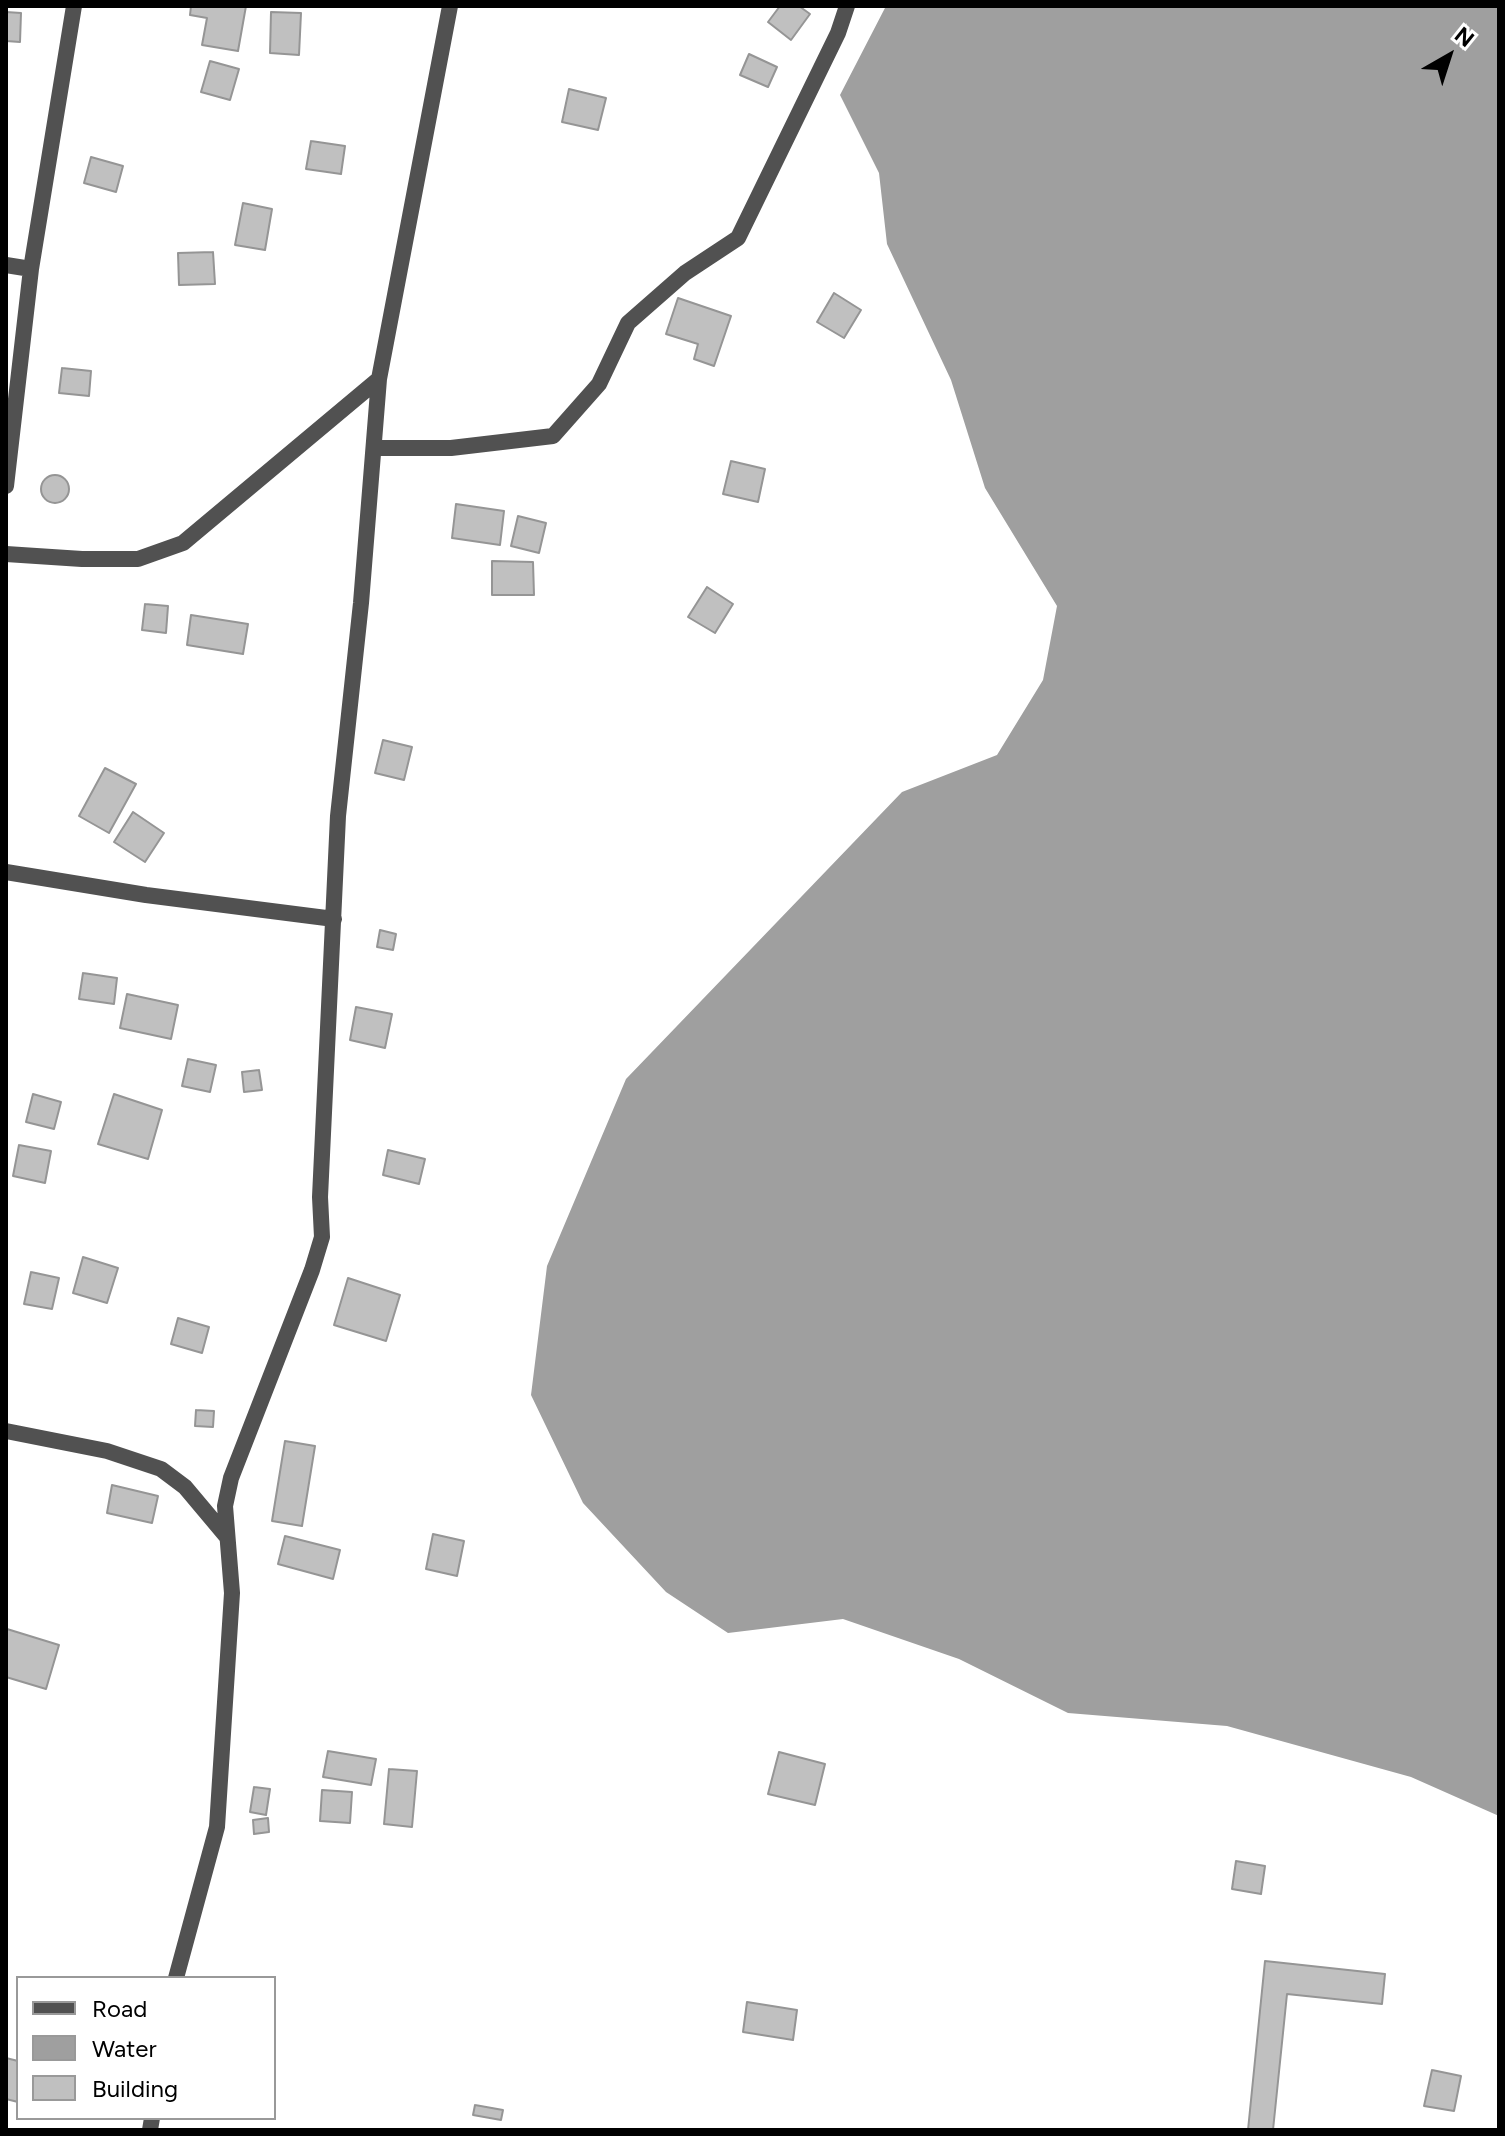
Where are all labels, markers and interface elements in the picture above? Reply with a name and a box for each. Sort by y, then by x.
north arrow [1409,16,1489,96]
text: N [1449,21,1480,53]
legend [16,1976,276,2120]
text: Road [92,1994,147,2023]
text: Water [92,2034,157,2063]
text: Building [92,2074,178,2103]

